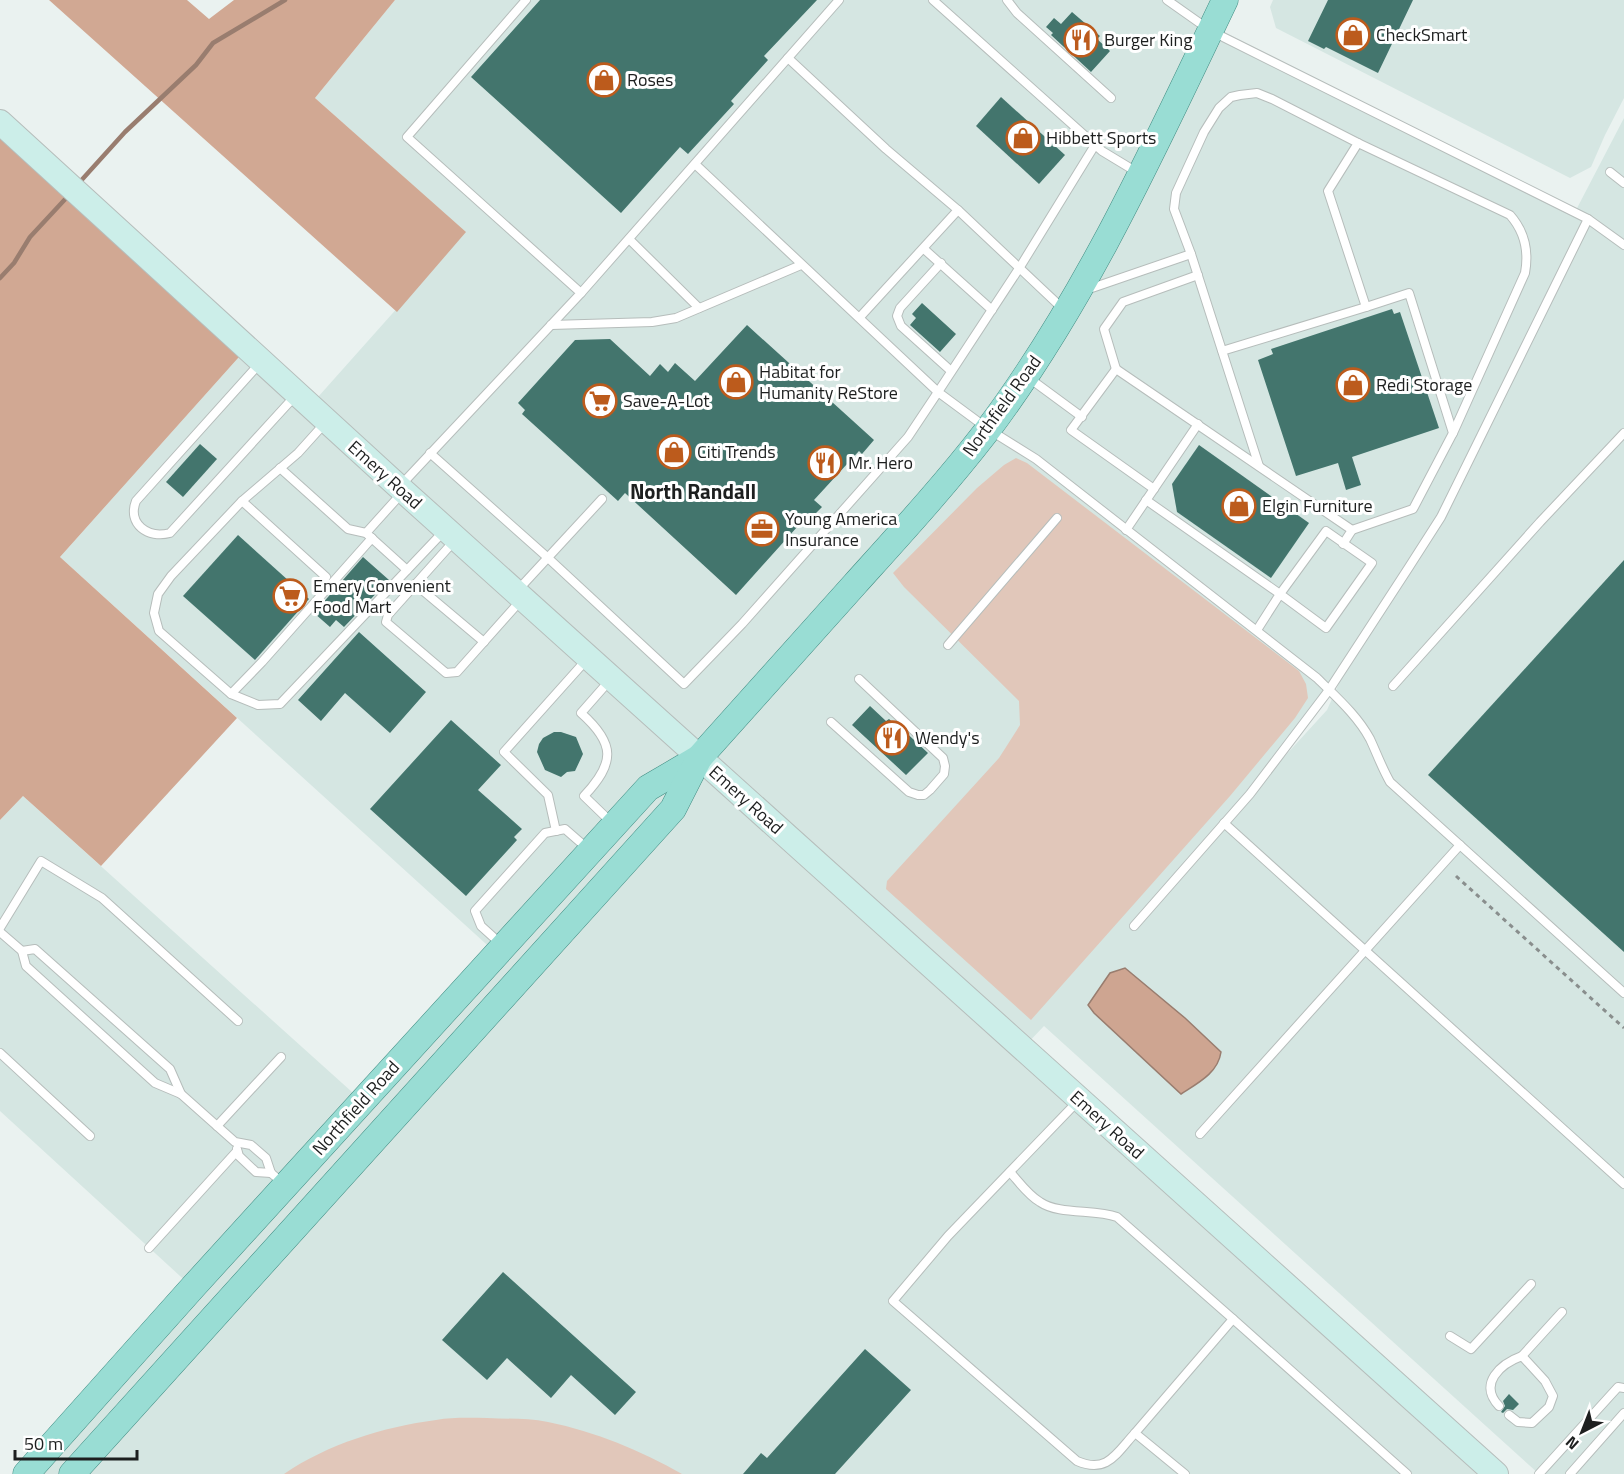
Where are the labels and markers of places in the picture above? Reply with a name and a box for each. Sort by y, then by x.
shop icon: CheckSmart [1335,17,1371,53]
place label: CheckSmart [1376,21,1468,48]
restaurant icon: Burger King [1063,22,1099,58]
place label: Burger King [1104,26,1192,53]
shop icon: Roses [586,62,622,98]
place label: Roses [627,66,673,93]
shop icon: Hibbett Sports [1005,120,1041,156]
place label: Hibbett Sports [1046,124,1156,151]
place label: Habitat for Humanity ReStore [759,358,898,406]
shop icon: Habitat for Humanity ReStore [718,364,754,400]
shop icon: Redi Storage [1335,367,1371,403]
place label: Redi Storage [1376,371,1472,398]
supermarket icon: Save-A-Lot [582,383,618,419]
place label: Save-A-Lot [623,387,710,414]
shop icon: Citi Trends [656,434,692,470]
place label: Citi Trends [697,438,776,465]
restaurant icon: Mr. Hero [807,445,843,481]
place label: Mr. Hero [848,449,913,476]
shop icon: Elgin Furniture [1221,488,1257,524]
place label: Elgin Furniture [1262,492,1372,519]
place label: Young America Insurance [785,505,897,553]
office icon: Young America Insurance [744,511,780,547]
place label: Emery Convenient Food Mart [313,572,452,620]
supermarket icon: Emery Convenient Food Mart [272,578,308,614]
restaurant icon: Wendy's [874,720,910,756]
place label: Wendy's [915,724,980,751]

